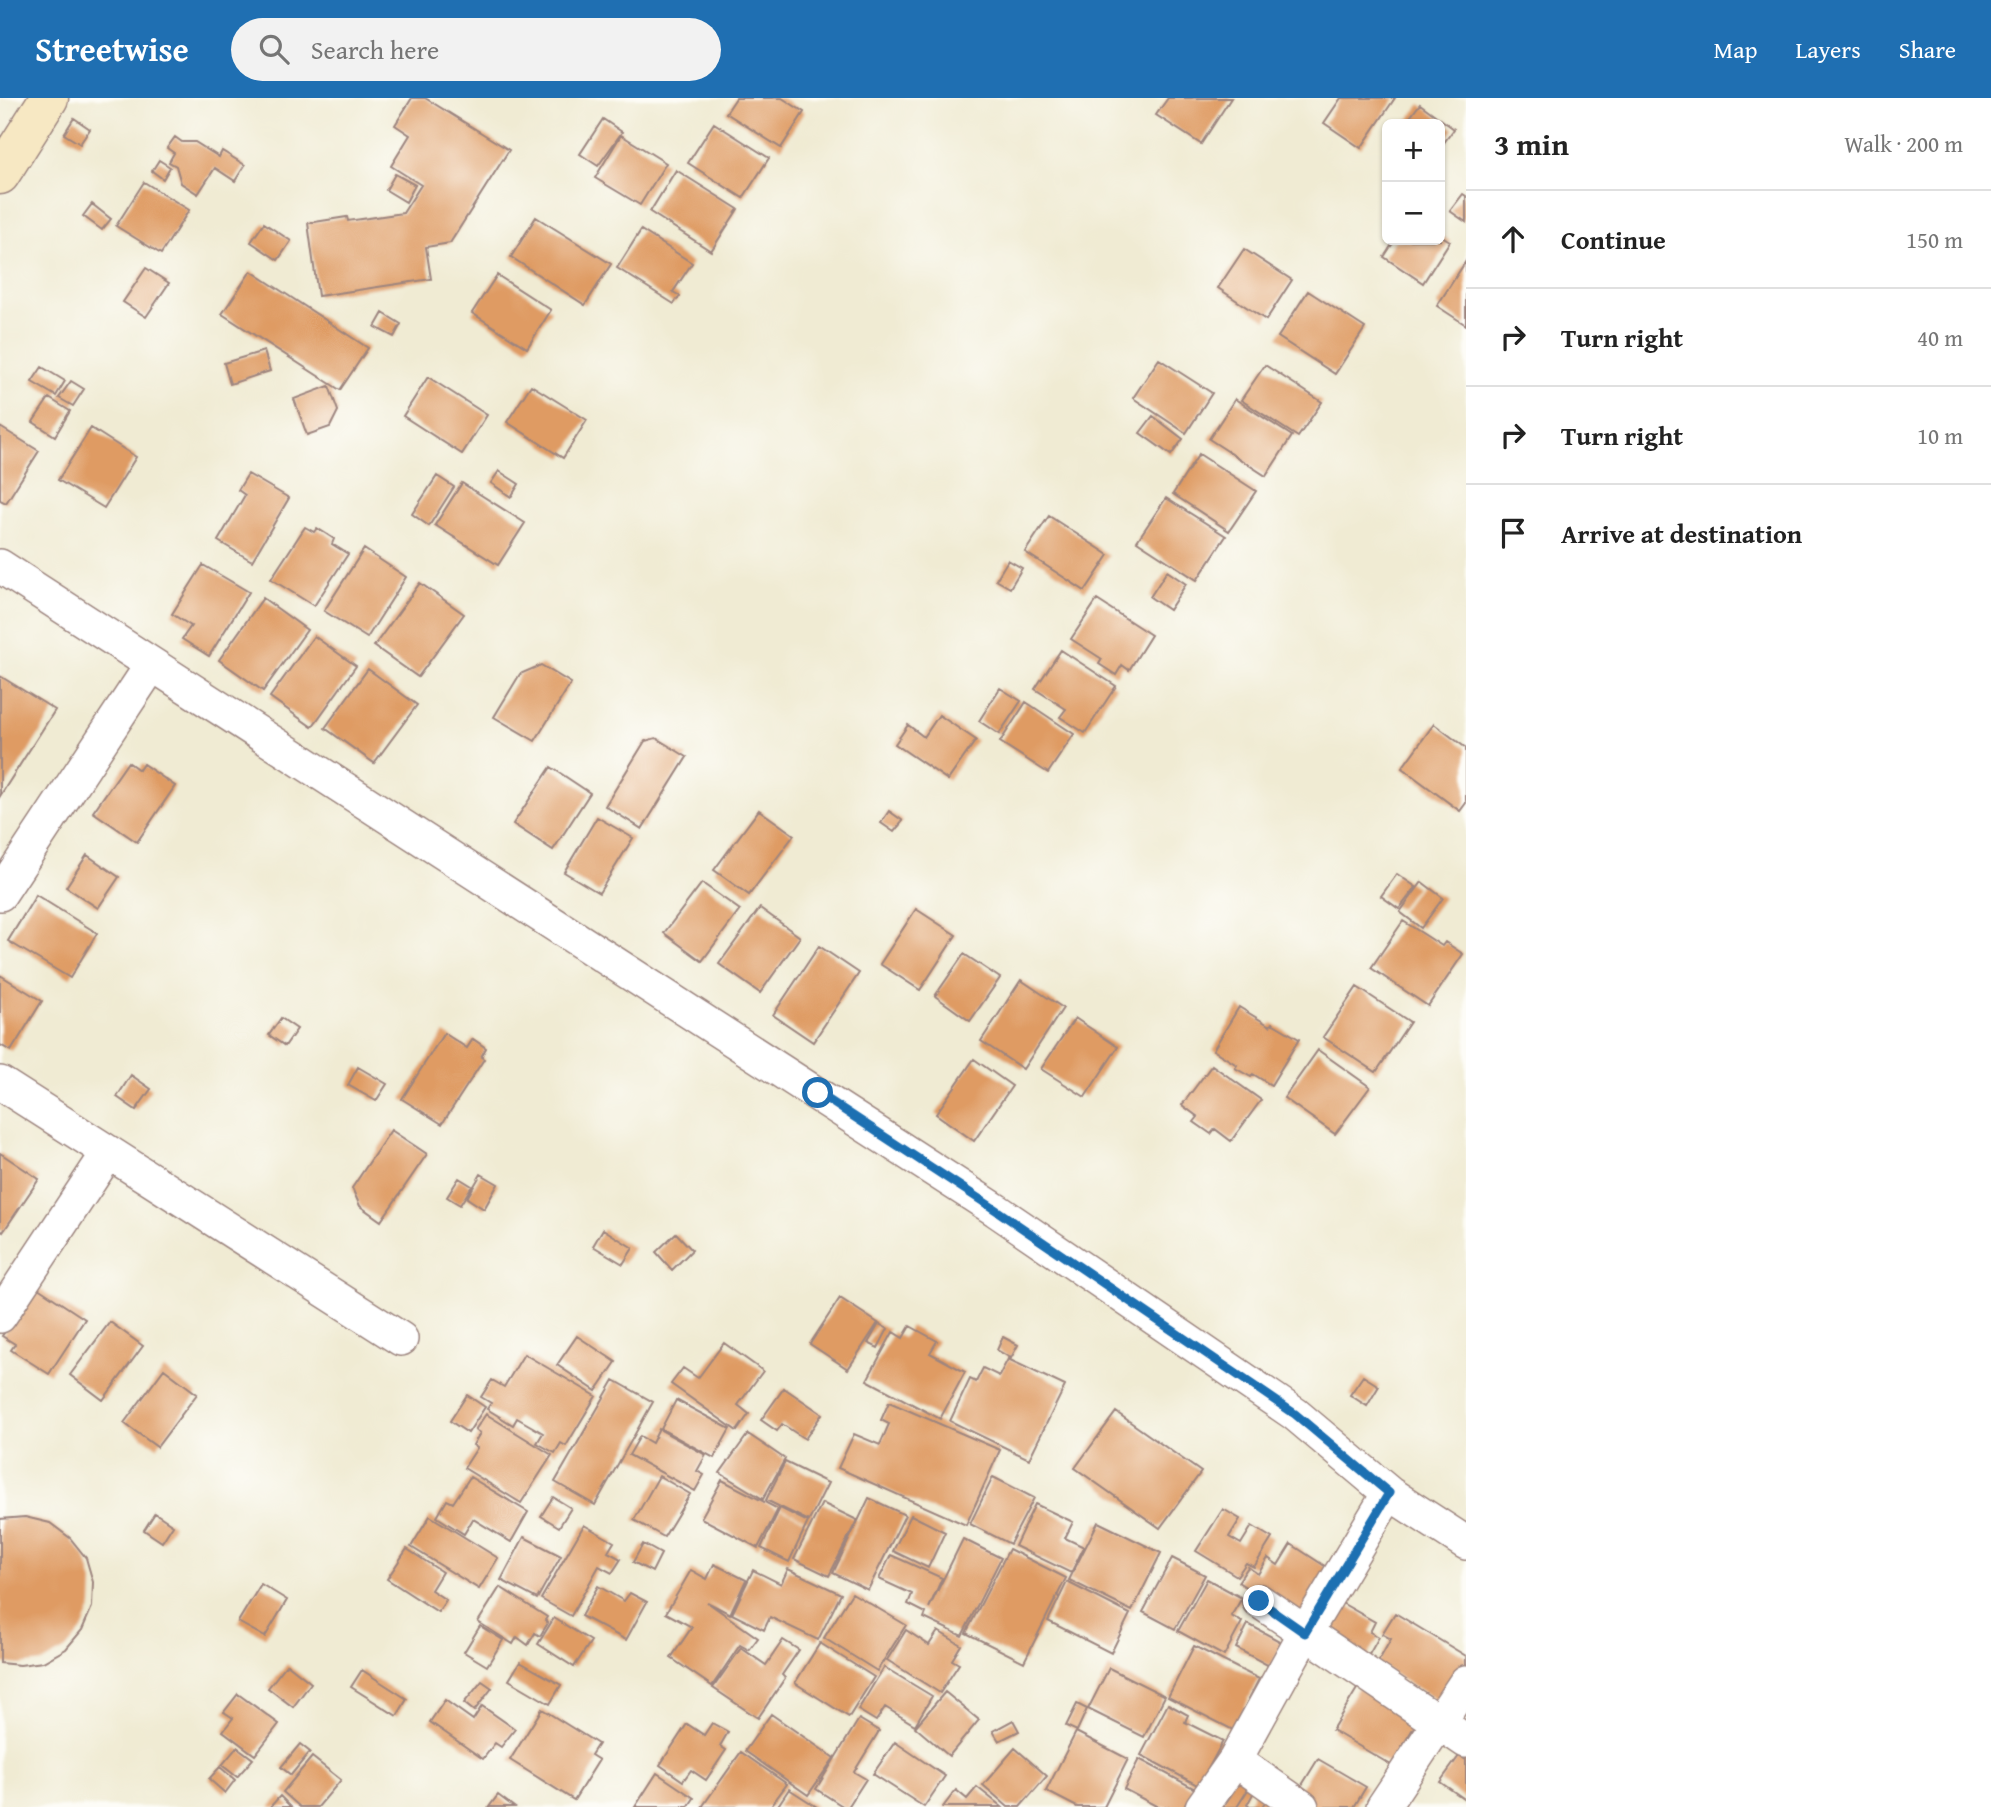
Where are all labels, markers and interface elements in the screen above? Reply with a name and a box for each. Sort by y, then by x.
search box [231,18,721,81]
text: Streetwise [35,25,189,73]
icon: search [255,30,293,68]
text: Search here [311,30,439,69]
text: Map [1714,32,1757,67]
text: Layers [1795,32,1861,67]
text: Share [1899,32,1956,67]
map controls [1382,119,1445,245]
button: + [1382,119,1445,182]
text: 3 min [1494,122,1569,166]
text: Walk · 200 m [1844,127,1963,160]
button: − [1382,182,1445,245]
icon: ahead [1494,220,1532,258]
text: Continue [1561,220,1666,259]
text: 150 m [1906,223,1963,256]
icon: right [1494,318,1532,356]
text: Turn right [1561,318,1683,357]
text: 40 m [1917,321,1963,354]
icon: right [1494,416,1532,454]
text: Turn right [1561,416,1683,455]
text: 10 m [1917,419,1963,452]
icon: arrive [1494,514,1532,552]
text: Arrive at destination [1561,514,1802,553]
route start [802,1077,833,1108]
route end [1243,1585,1274,1616]

